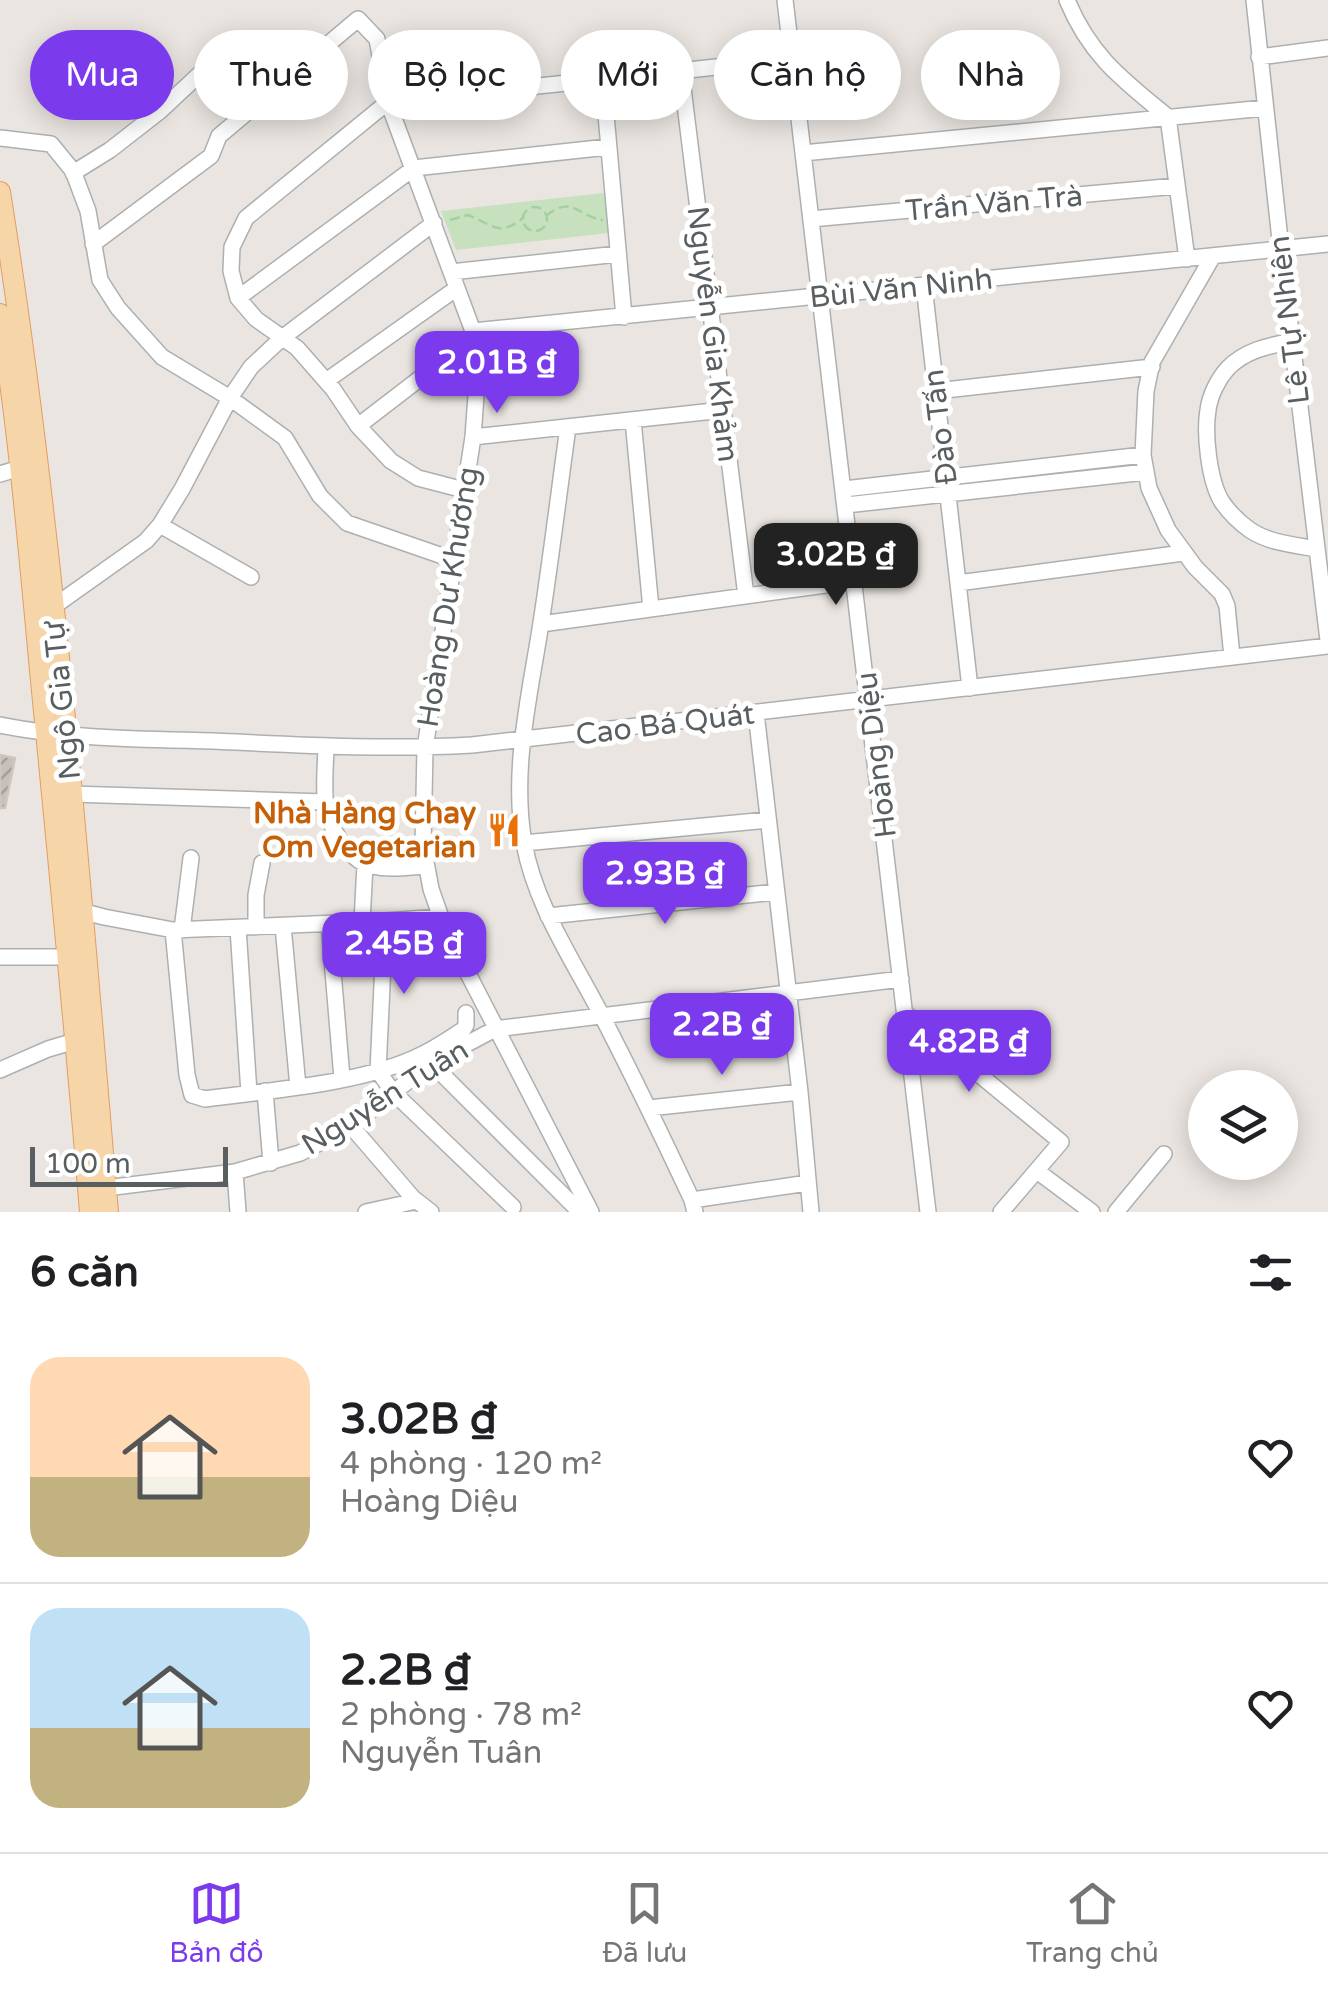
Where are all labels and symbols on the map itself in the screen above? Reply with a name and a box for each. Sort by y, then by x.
street label: Trần Văn Trà [904,177,1084,230]
street label: Nguyễn Gia Khảm [678,204,747,464]
street label: Lê Tự Nhiên [1261,233,1318,406]
street label: Bùi Văn Ninh [808,260,994,317]
pin: 2.01B ₫ [405,331,589,416]
street label: Đào Tấn [915,367,966,487]
street label: Hoàng Dư Khương [410,464,487,730]
pin: 3.02B ₫ [744,523,928,608]
street label: Ngô Gia Tự [36,618,89,782]
street label: Hoàng Diệu [848,670,905,840]
street label: Cao Bá Quát [574,695,756,754]
place label: Nhà Hàng Chay Om Vegetarian [253,795,476,866]
restaurant icon: Nhà Hàng Chay Om Vegetarian [485,811,523,849]
pin: 2.93B ₫ [573,842,757,927]
pin: 2.45B ₫ [312,912,496,997]
pin: 2.2B ₫ [641,993,803,1078]
pin: 4.82B ₫ [877,1010,1061,1095]
street label: Nguyễn Tuân [295,1031,476,1163]
scale bar [30,1142,228,1186]

